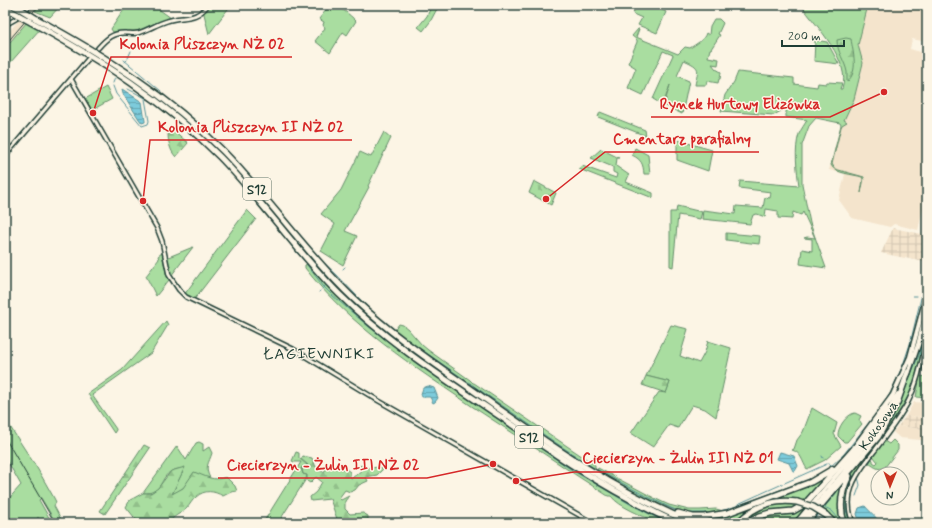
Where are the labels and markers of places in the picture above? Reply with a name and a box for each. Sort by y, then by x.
callout: Kolonia Pliszczyn NŻ 02 [111,30,292,57]
callout: Rynek Hurtowy Elizówka [651,90,830,117]
callout: Kolonia Pliszczyn II NŻ 02 [150,113,352,140]
callout: Cmentarz parafialny [605,125,759,152]
callout: Ciecierzyn - Żulin III NŻ 01 [574,445,781,472]
callout: Ciecierzyn - Żulin III NŻ 02 [218,451,427,478]

